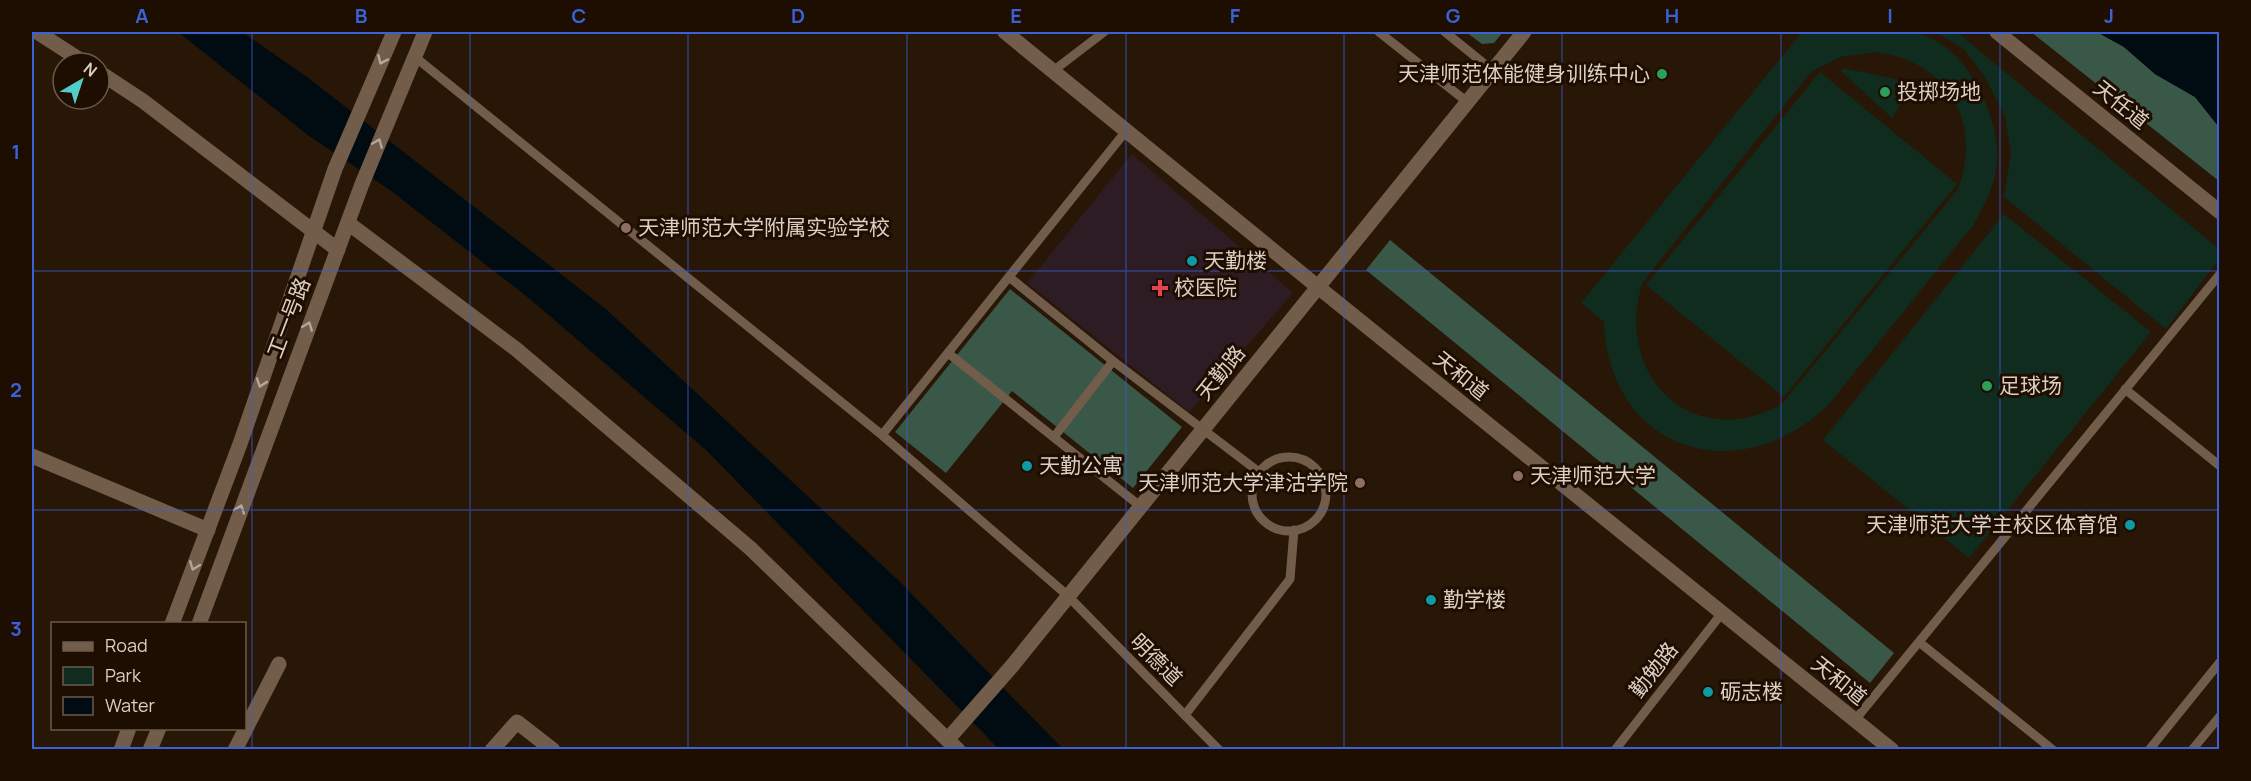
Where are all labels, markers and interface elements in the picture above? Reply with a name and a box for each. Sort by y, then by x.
text: A [135,2,149,29]
text: B [355,2,368,29]
text: C [572,2,586,29]
text: D [791,2,805,29]
text: E [1010,2,1022,29]
text: F [1230,2,1241,29]
text: G [1446,2,1461,29]
text: H [1665,2,1679,29]
text: I [1887,2,1893,29]
text: J [2104,2,2114,29]
north arrow [51,51,111,111]
one-way arrow [377,53,389,64]
text: N [79,57,102,82]
place label: 天津师范体能健身训练中心 [1398,59,1650,87]
marker: 天津师范体能健身训练中心 [1655,67,1669,81]
street label: 天任道 [2088,74,2155,135]
place label: 投掷场地 [1897,77,1981,105]
marker: 投掷场地 [1878,85,1892,99]
text: 1 [12,138,20,165]
one-way arrow [371,138,383,149]
place label: 天津师范大学附属实验学校 [638,213,890,241]
marker: 天津师范大学附属实验学校 [619,221,633,235]
place label: 天勤楼 [1204,246,1267,274]
marker: 天勤楼 [1185,254,1199,268]
street label: 工一号路 [260,273,316,362]
place label: 校医院 [1174,273,1237,301]
marker: 校医院 [1151,279,1169,297]
one-way arrow [301,322,313,333]
street label: 天勤路 [1190,339,1251,406]
street label: 天和道 [1428,345,1495,406]
place label: 足球场 [1999,371,2062,399]
text: 2 [10,376,22,403]
one-way arrow [255,377,268,388]
marker: 足球场 [1980,379,1994,393]
place label: 天勤公寓 [1039,451,1123,479]
marker: 天勤公寓 [1020,459,1034,473]
place label: 天津师范大学 [1530,461,1656,489]
place label: 天津师范大学津沽学院 [1138,468,1348,496]
marker: 天津师范大学 [1511,469,1525,483]
marker: 天津师范大学津沽学院 [1353,476,1367,490]
one-way arrow [233,504,246,515]
place label: 天津师范大学主校区体育馆 [1866,510,2118,538]
marker: 天津师范大学主校区体育馆 [2123,518,2137,532]
one-way arrow [189,560,201,571]
place label: 勤学楼 [1443,585,1506,613]
marker: 勤学楼 [1424,593,1438,607]
text: 3 [10,615,22,642]
legend [51,622,246,730]
street label: 明德道 [1125,627,1189,691]
text: Road [105,633,148,657]
street label: 勤勉路 [1623,636,1684,703]
street label: 天和道 [1806,650,1873,711]
text: Park [105,663,142,687]
place label: 砺志楼 [1720,677,1783,705]
marker: 砺志楼 [1701,685,1715,699]
text: Water [105,693,155,717]

